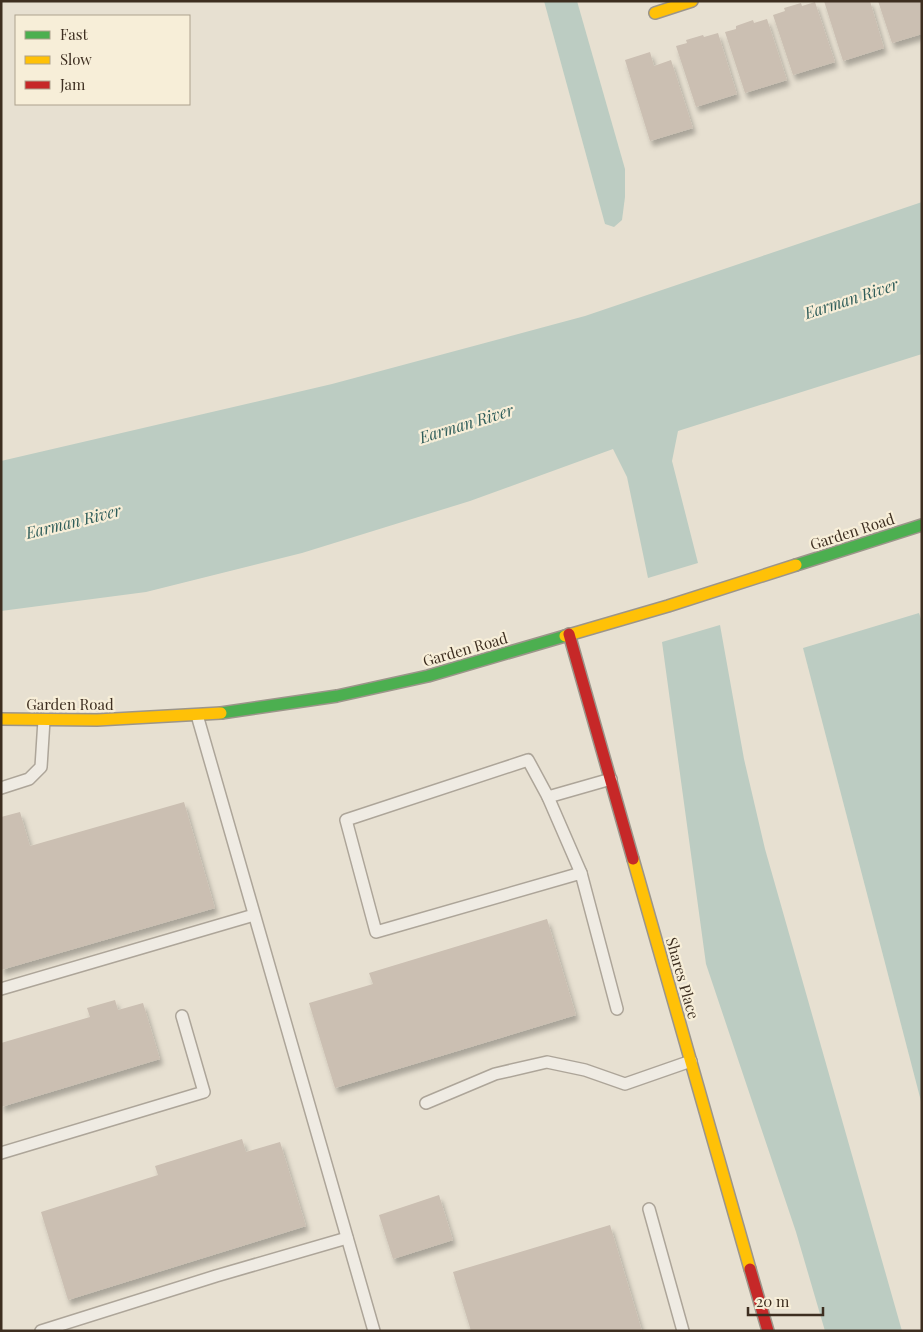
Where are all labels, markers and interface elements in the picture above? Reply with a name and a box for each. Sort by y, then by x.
legend [15,15,190,105]
text: Fast [60,24,89,44]
text: Slow [60,49,92,69]
text: Jam [59,74,86,94]
water label: Earman River [801,273,902,323]
water label: Earman River [415,398,517,448]
water label: Earman River [22,499,124,543]
street label: Garden Road [807,508,897,554]
street label: Garden Road [420,627,510,671]
street label: Garden Road [26,694,114,714]
street label: Shares Place [662,935,704,1021]
scale bar [748,1284,823,1316]
text: 20 m [756,1291,790,1311]

